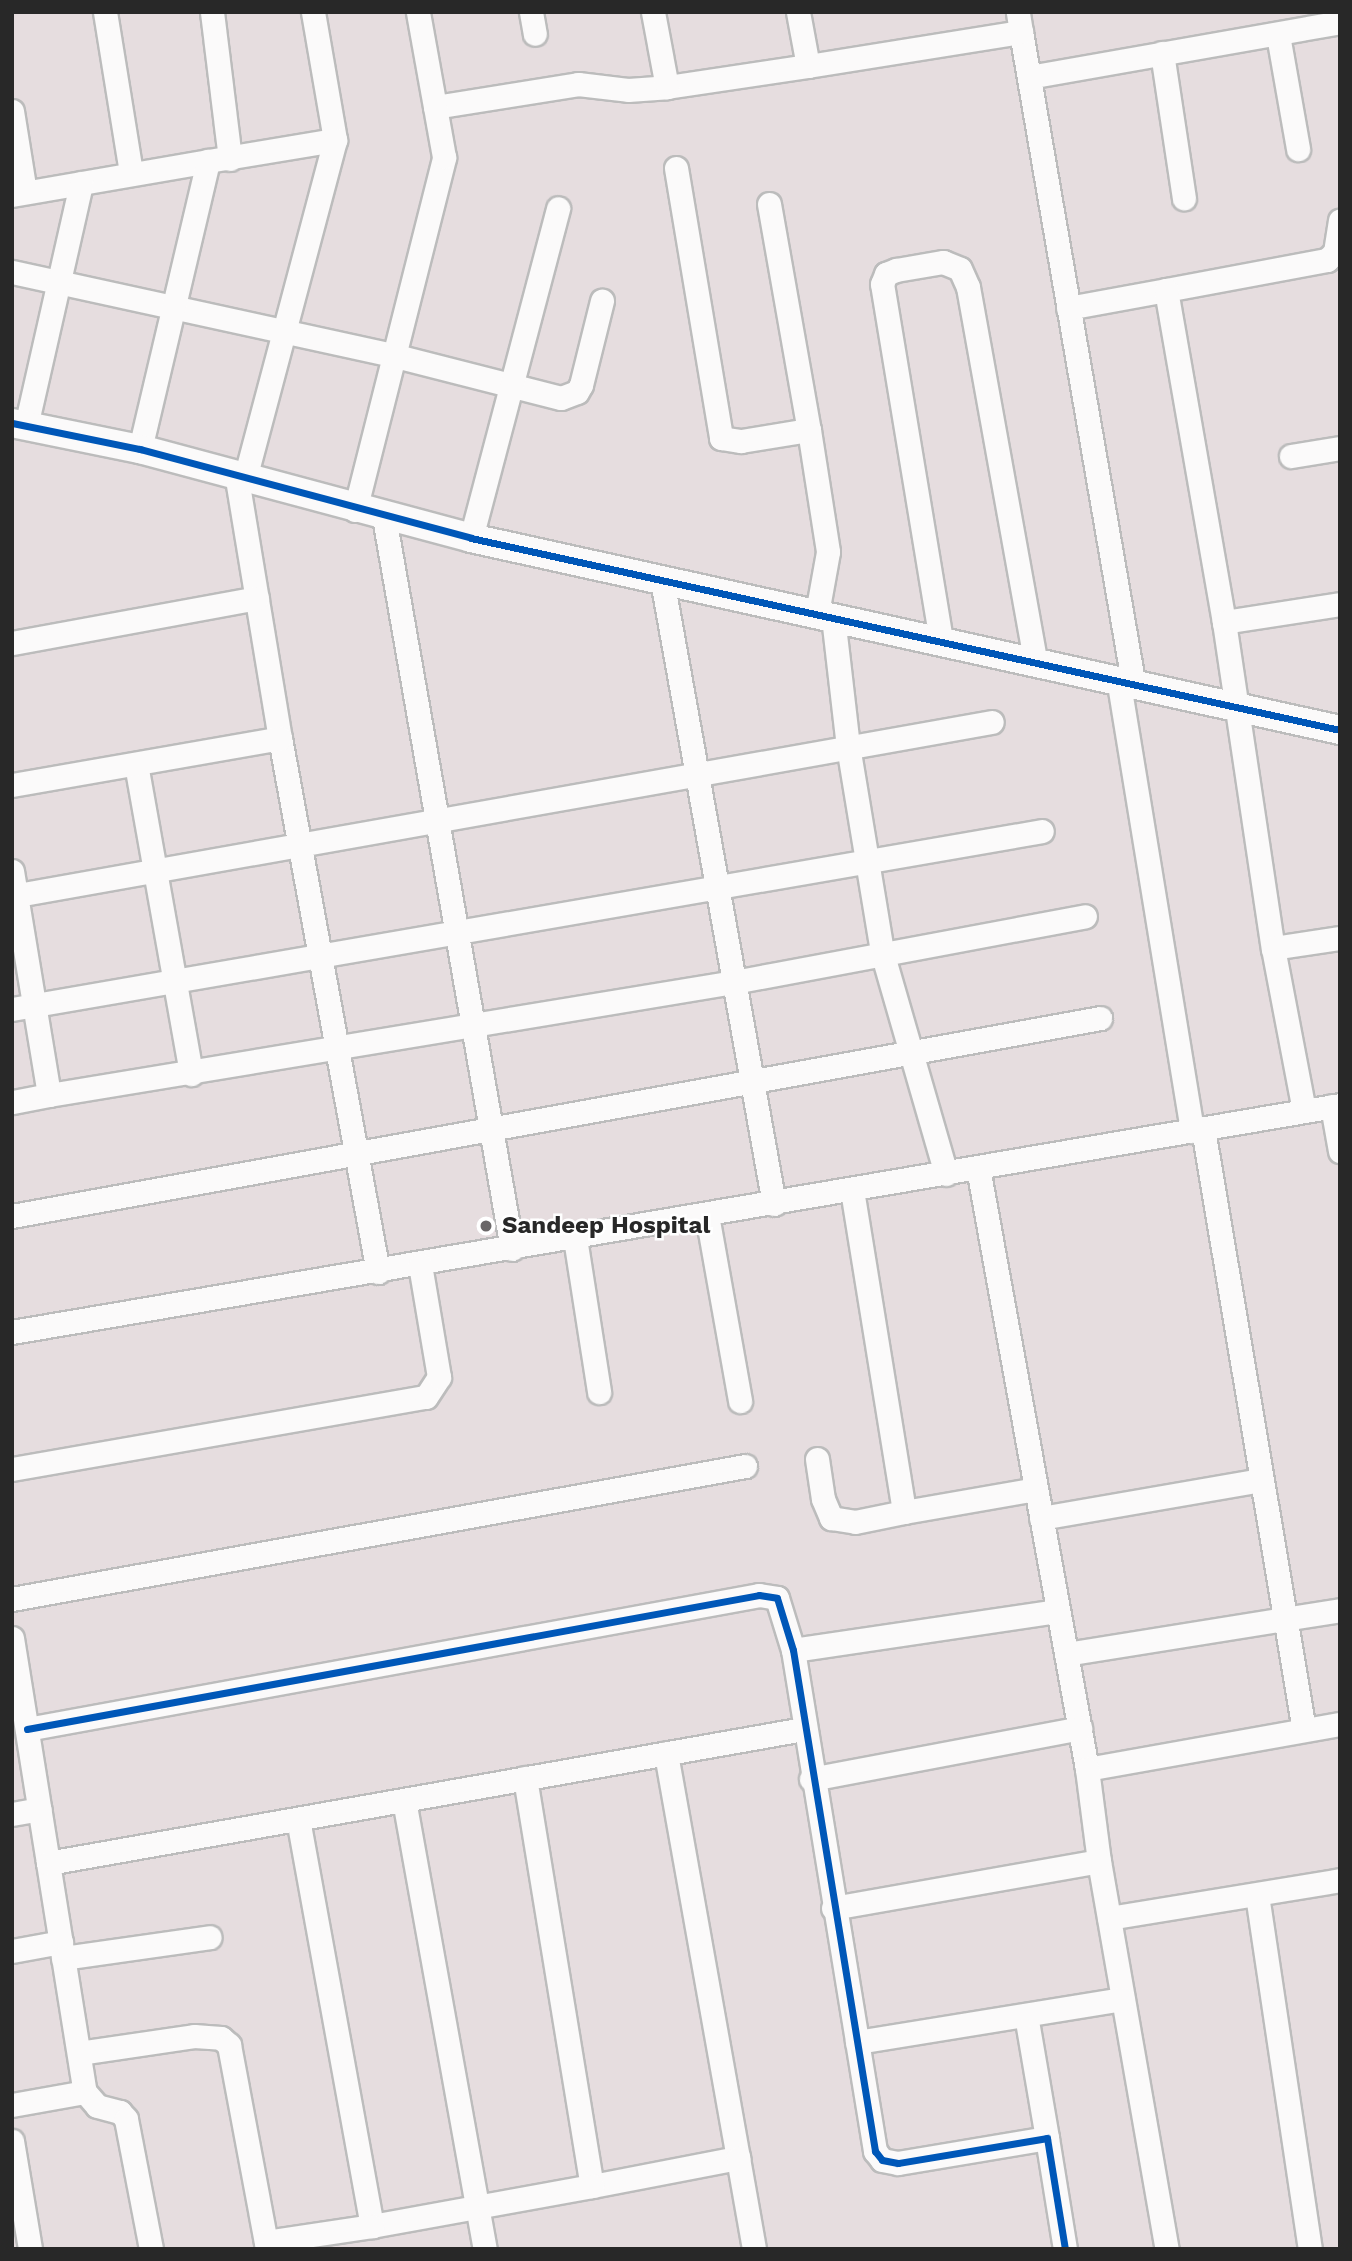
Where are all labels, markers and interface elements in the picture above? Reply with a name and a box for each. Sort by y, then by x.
place label: Sandeep Hospital [502,1212,710,1240]
marker: Sandeep Hospital [476,1216,496,1236]

